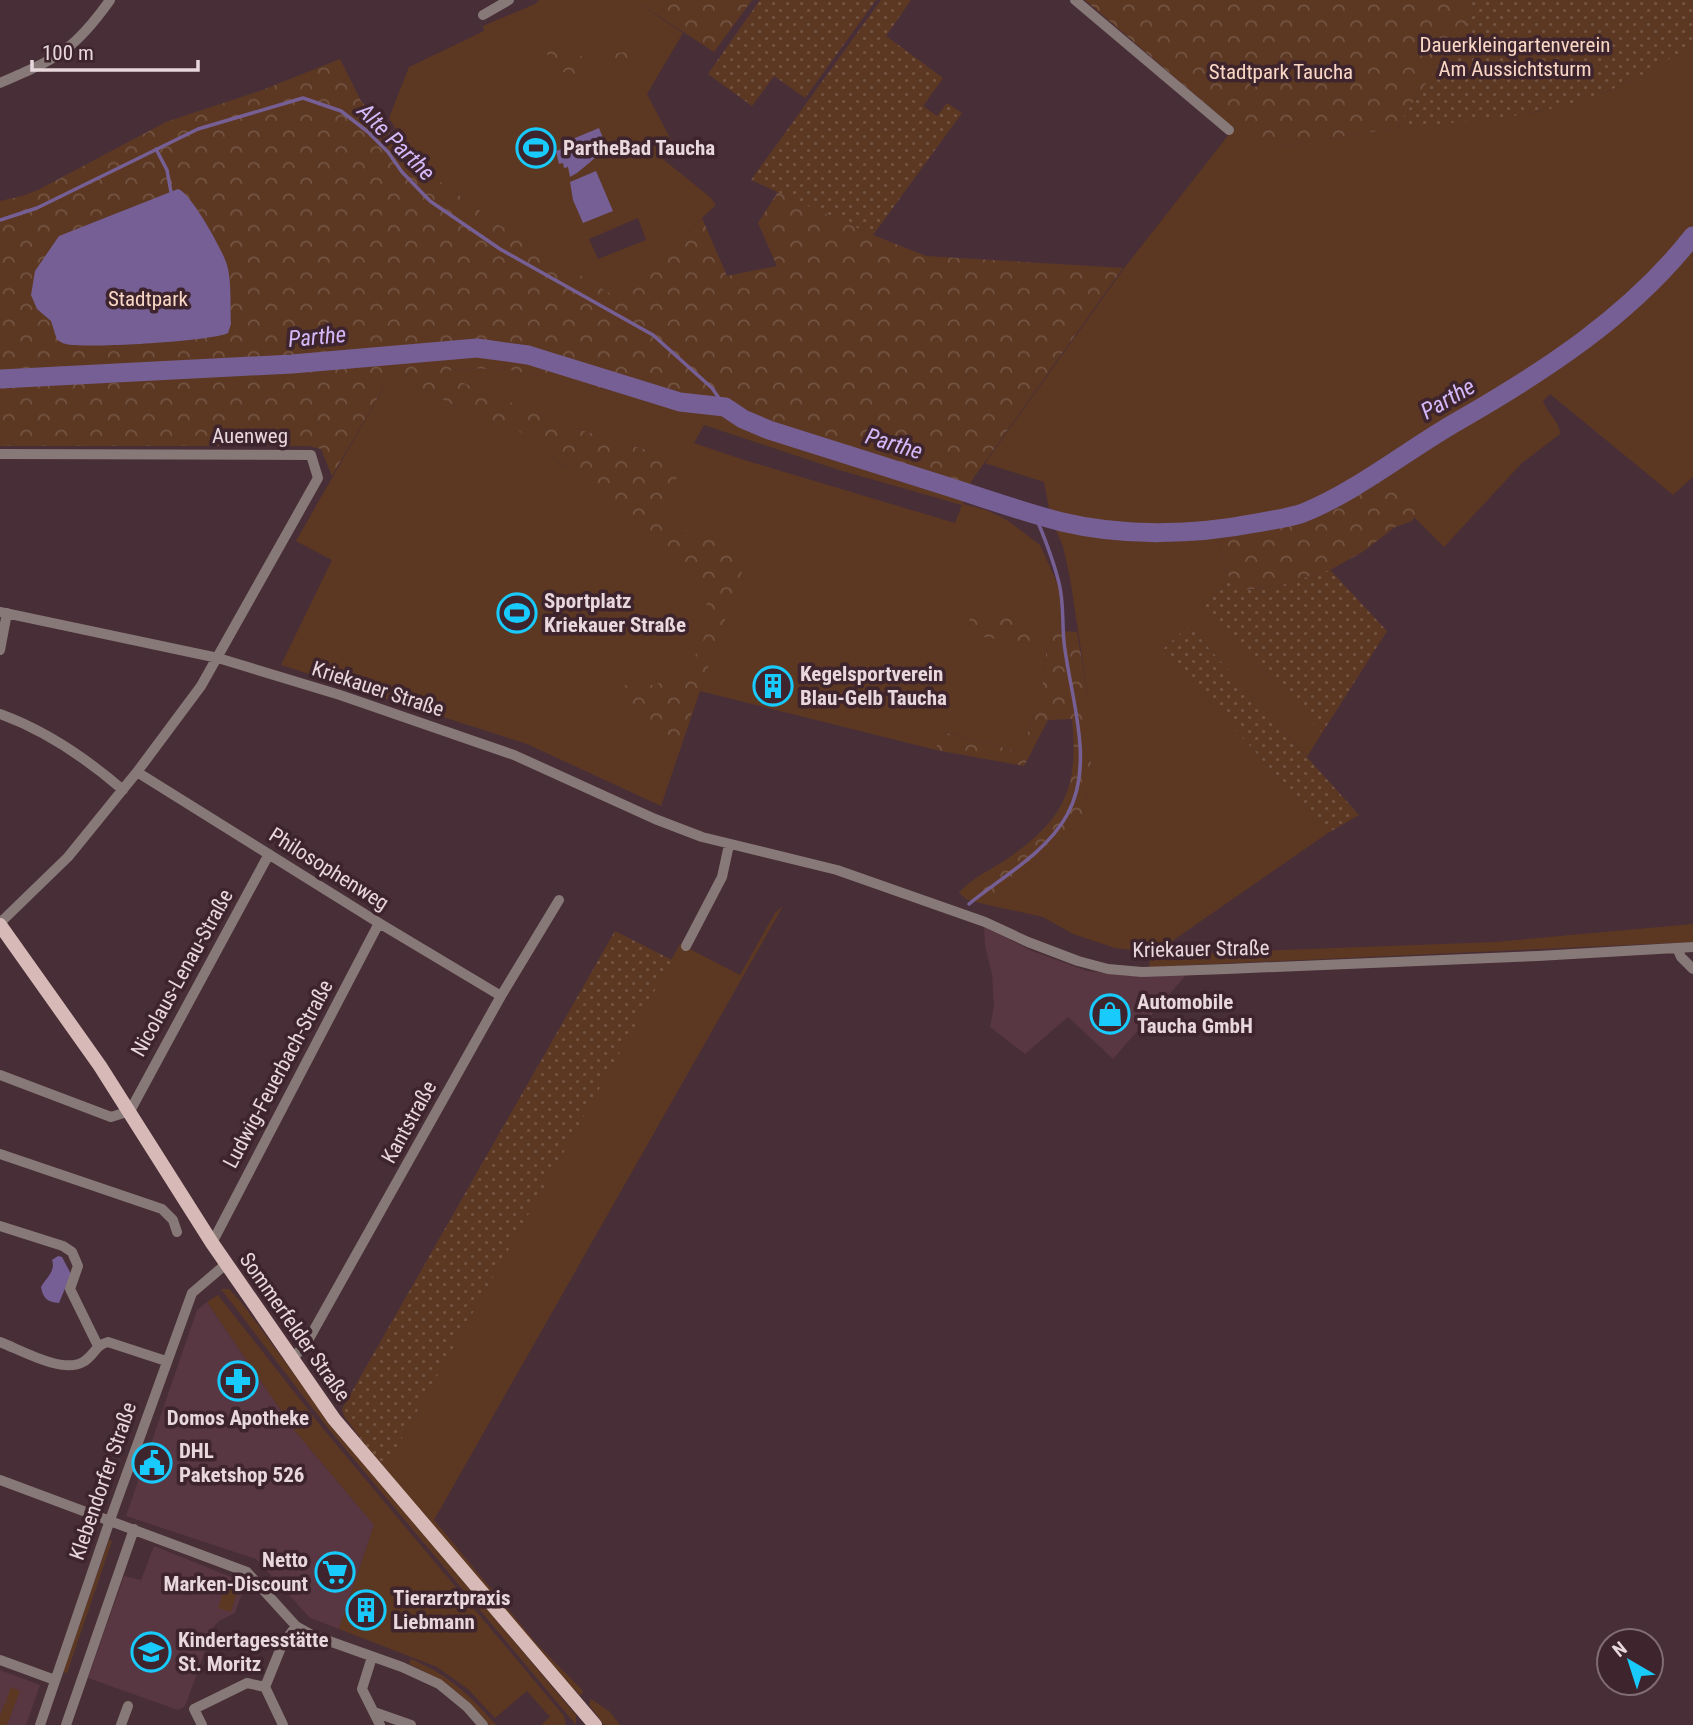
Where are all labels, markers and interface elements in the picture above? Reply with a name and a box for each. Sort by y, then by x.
scale bar [32,28,198,72]
park label: Dauerkleingartenverein Am Aussichtsturm [1420,33,1610,81]
text: 100 m [42,41,94,65]
park label: Stadtpark Taucha [1209,60,1353,84]
water label: Alte Parthe [351,97,440,186]
sports icon: PartheBad Taucha [515,127,557,169]
place label: PartheBad Taucha [563,136,715,160]
park label: Stadtpark [108,287,189,311]
water label: Parthe [287,321,347,353]
water label: Parthe [1416,373,1480,425]
water label: Parthe [862,423,926,465]
street label: Auenweg [212,424,288,448]
place label: Sportplatz Kriekauer Straße [544,589,686,637]
sports icon: Sportplatz Kriekauer Straße [496,592,538,634]
street label: Kriekauer Straße [309,656,447,722]
place label: Kegelsportverein Blau-Gelb Taucha [800,662,947,710]
building icon: Kegelsportverein Blau-Gelb Taucha [752,665,794,707]
street label: Philosophenweg [265,823,393,915]
street label: Nicolaus-Lenau-Straße [126,885,238,1061]
street label: Kriekauer Straße [1132,936,1270,962]
street label: Ludwig-Feuerbach-Straße [218,976,338,1172]
place label: Automobile Taucha GmbH [1137,990,1253,1038]
shop icon: Automobile Taucha GmbH [1089,993,1131,1035]
street label: Kantstraße [377,1076,442,1167]
street label: Sommerfelder Straße [235,1248,355,1406]
pharmacy icon: Domos Apotheke [217,1360,259,1402]
street label: Klebendorfer Straße [65,1399,141,1563]
place label: Domos Apotheke [167,1406,309,1430]
place label: DHL Paketshop 526 [179,1439,304,1487]
public building icon: DHL Paketshop 526 [131,1442,173,1484]
place label: Netto Marken-Discount [164,1548,308,1596]
supermarket icon: Netto Marken-Discount [314,1551,356,1593]
place label: Tierarztpraxis Liebmann [393,1586,510,1634]
building icon: Tierarztpraxis Liebmann [345,1589,387,1631]
north arrow [1595,1627,1665,1697]
place label: Kindertagesstätte St. Moritz [178,1628,328,1676]
school or university icon: Kindertagesstätte St. Moritz [130,1631,172,1673]
text: N [1608,1637,1631,1662]

